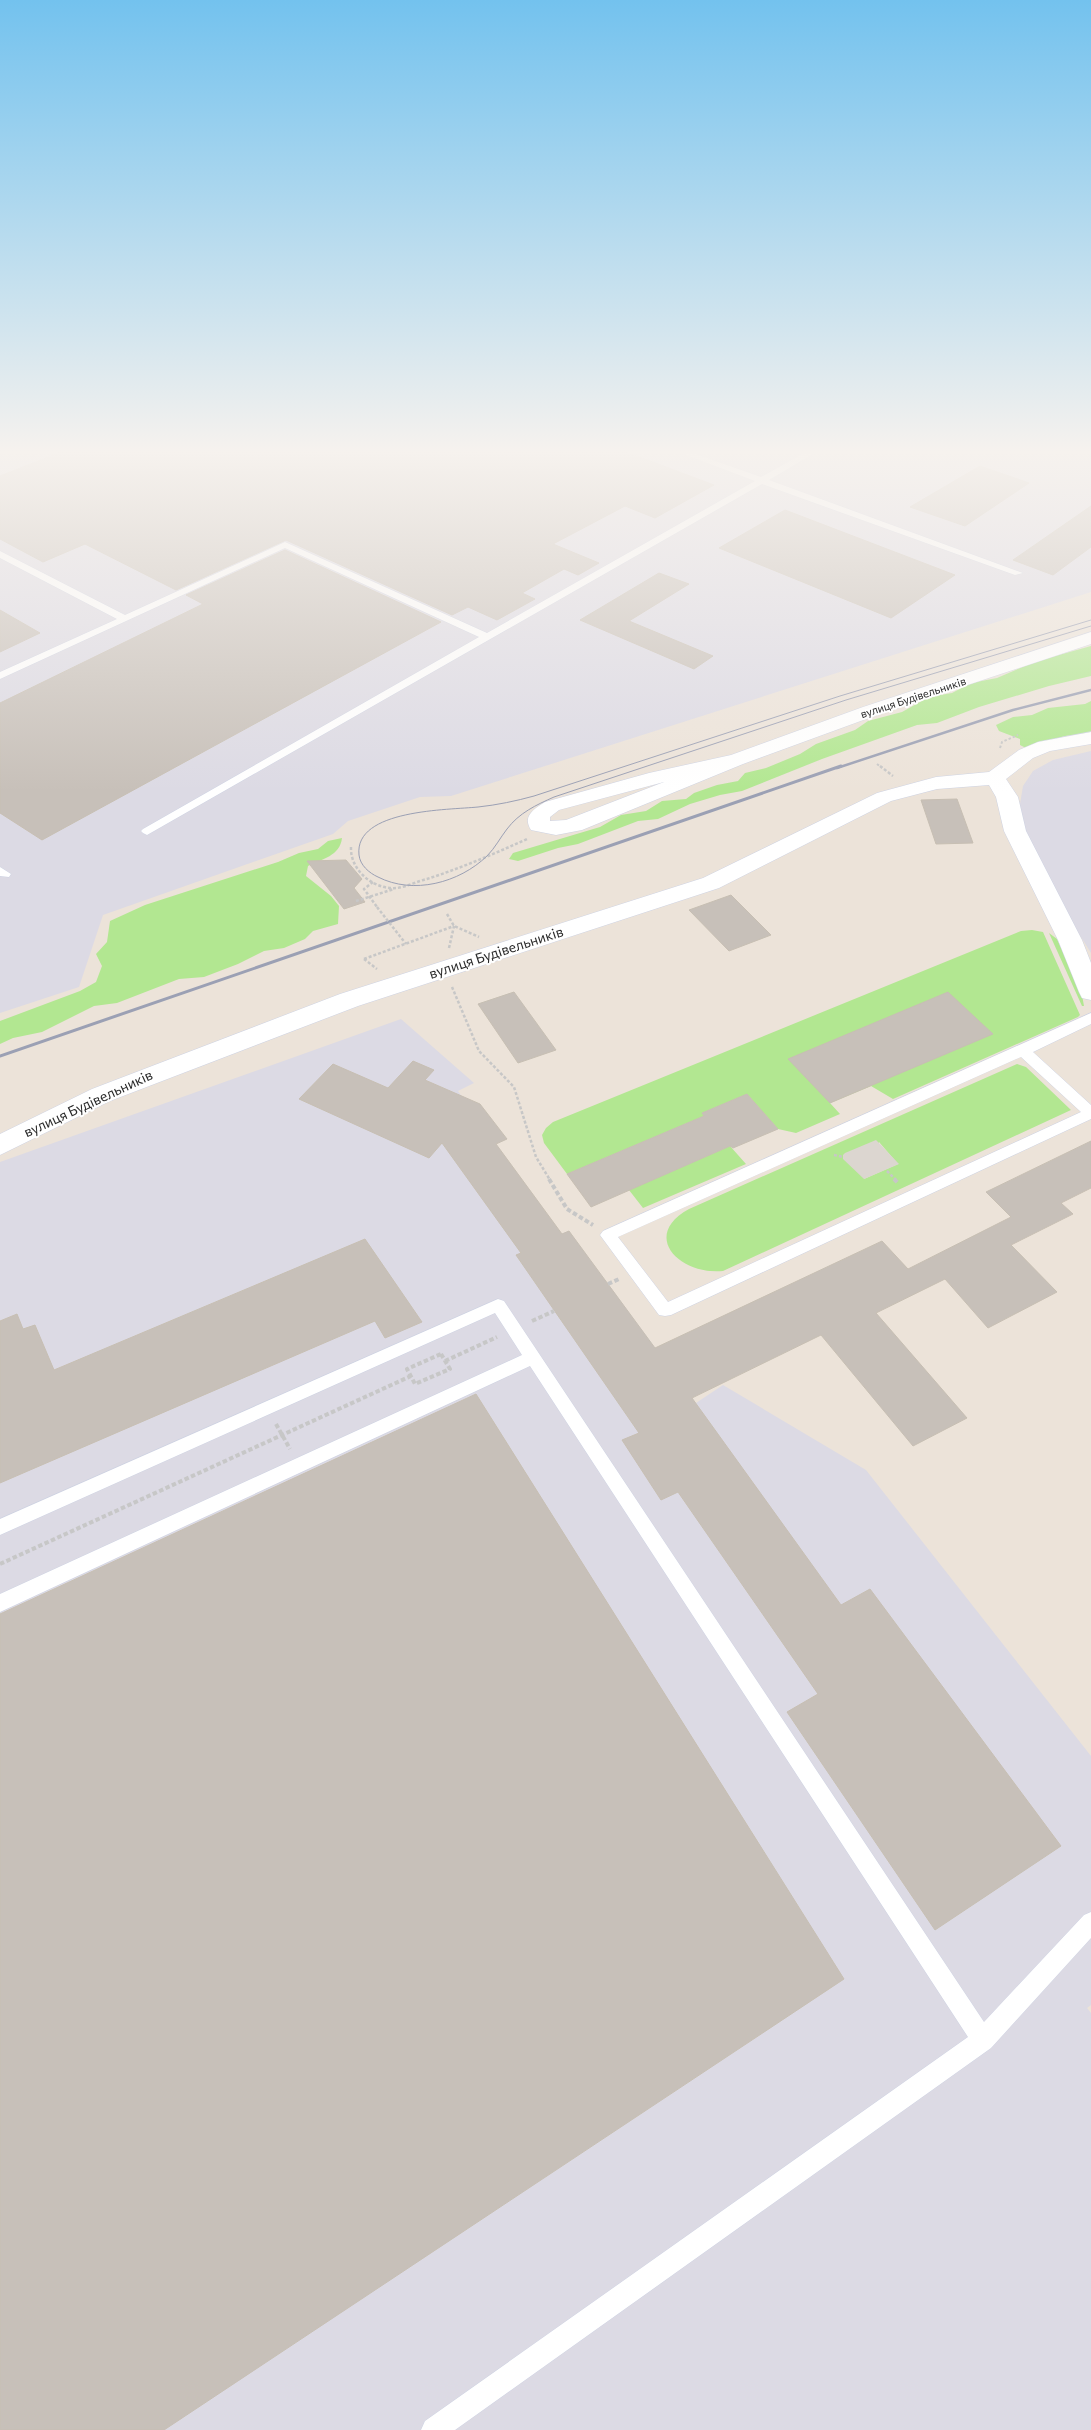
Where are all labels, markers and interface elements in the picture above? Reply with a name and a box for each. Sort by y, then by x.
street label: вулиця Будівельників [859,674,968,720]
street label: вулиця Будівельників [427,922,565,982]
street label: вулиця Будівельників [21,1066,155,1140]

